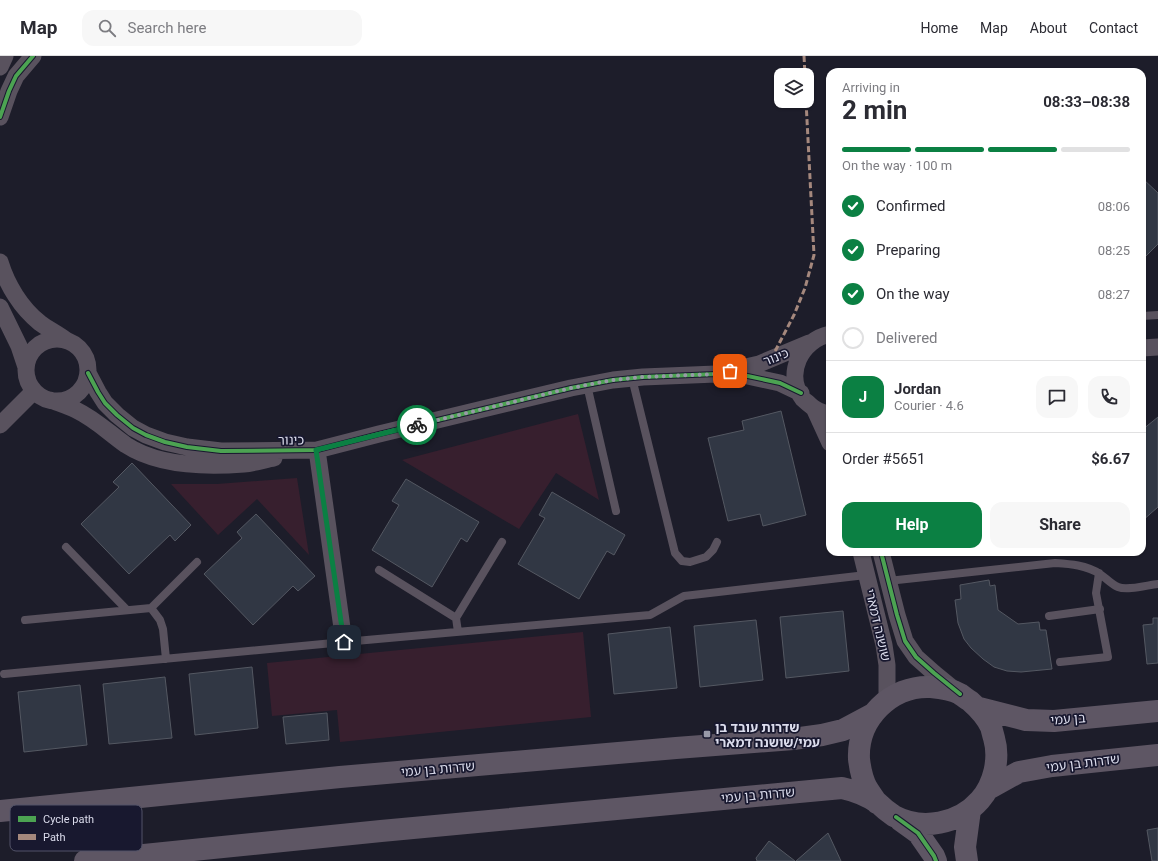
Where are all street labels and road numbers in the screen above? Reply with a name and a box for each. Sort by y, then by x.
street label: כינור [761,345,791,369]
street label: כינור [278,432,304,448]
street label: שושנה דמארי [862,587,894,663]
street label: בן עמי [1050,710,1086,728]
street label: שדרות בן עמי [1045,751,1121,775]
street label: שדרות בן עמי [401,758,475,780]
street label: שדרות בן עמי [721,784,795,806]

